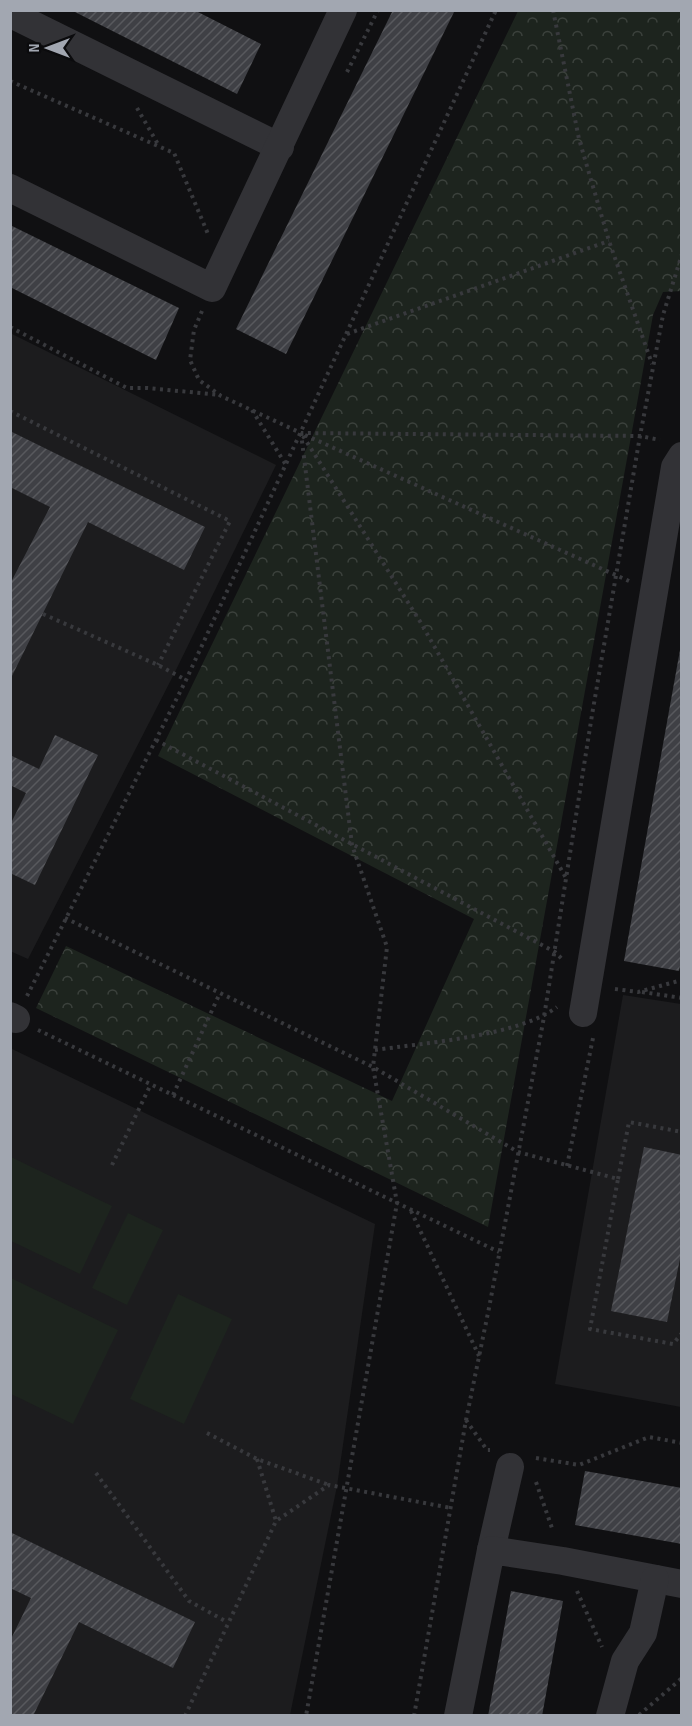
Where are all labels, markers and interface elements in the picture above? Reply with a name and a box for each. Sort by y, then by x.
north arrow [18,18,78,78]
text: N [25,44,44,52]

